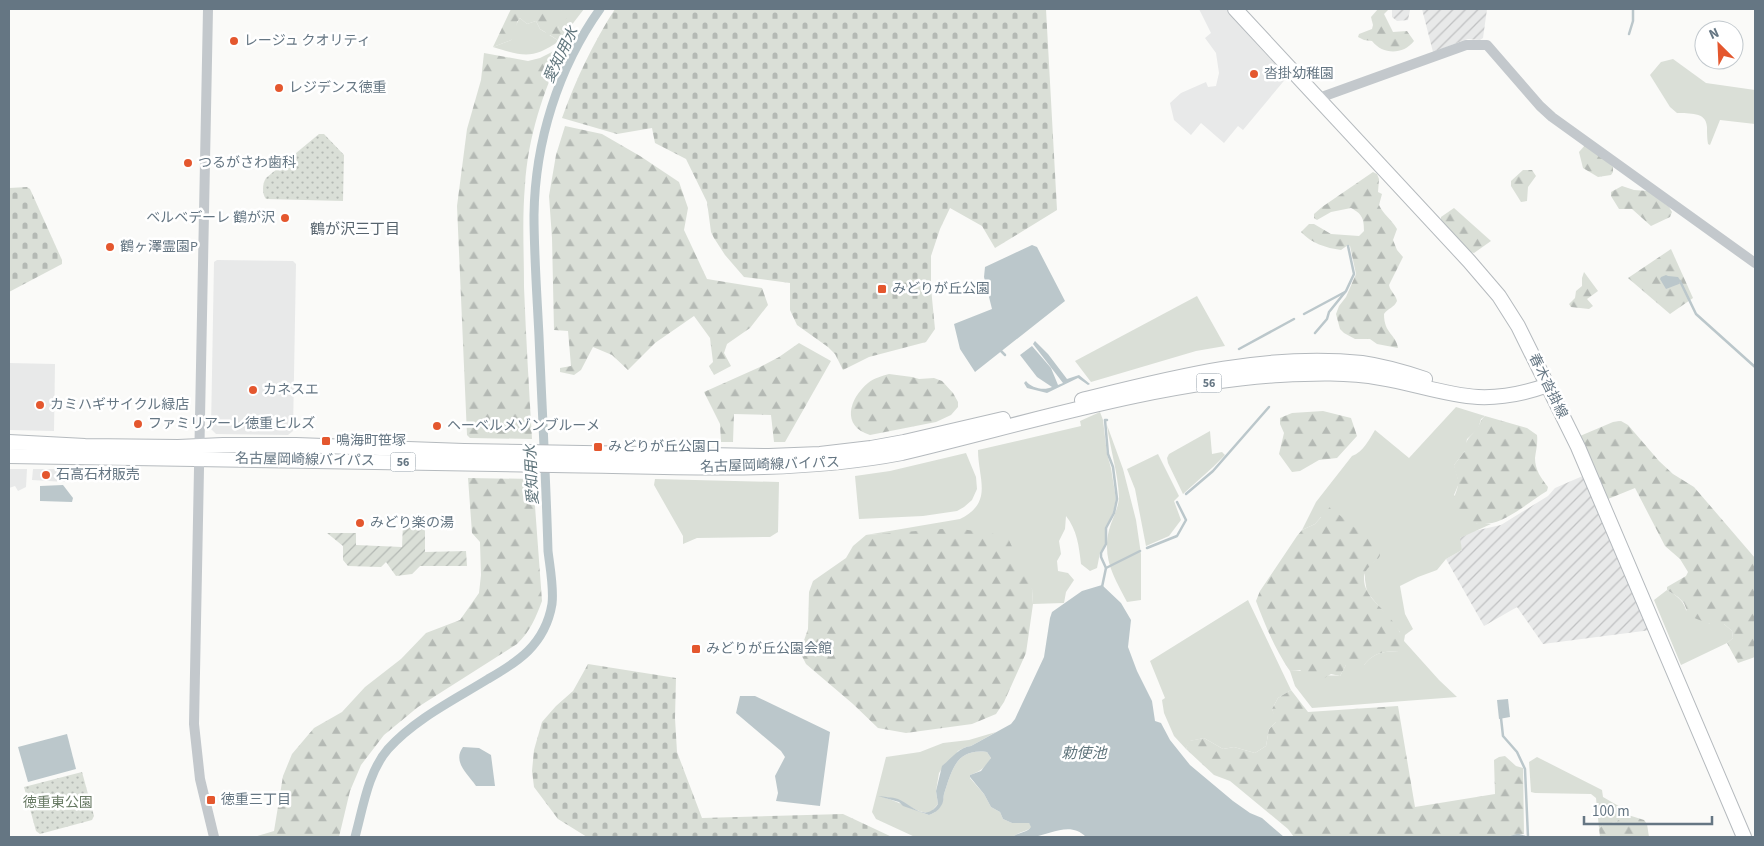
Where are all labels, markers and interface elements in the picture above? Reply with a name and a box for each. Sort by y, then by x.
north arrow [1694,20,1744,70]
water label: 愛知用水 [538,22,584,87]
text: N [1706,23,1722,45]
place label: レージュ クオリティ [244,31,371,51]
marker: レージュ クオリティ [228,35,240,47]
place label: 沓掛幼稚園 [1264,64,1334,84]
marker: 沓掛幼稚園 [1248,68,1260,80]
place label: レジデンス徳重 [289,78,387,98]
marker: レジデンス徳重 [273,82,285,94]
place label: つるがさわ歯科 [198,153,296,173]
marker: つるがさわ歯科 [182,157,194,169]
place label: ベルベデーレ 鶴が沢 [146,208,275,228]
marker: ベルベデーレ 鶴が沢 [279,212,291,224]
district label: 鶴が沢三丁目 [310,219,400,240]
place label: 鶴ヶ澤霊園P [120,237,198,257]
marker: 鶴ヶ澤霊園P [104,241,116,253]
place label: みどりが丘公園 [892,279,990,299]
marker: みどりが丘公園 [876,283,888,295]
street label: 春木沓掛線 [1524,350,1572,422]
road number: 56 [1196,373,1222,392]
place label: カネスエ [263,380,319,400]
marker: カネスエ [247,384,259,396]
place label: カミハギサイクル緑店 [50,395,189,415]
marker: カミハギサイクル緑店 [34,399,46,411]
place label: ファミリアーレ徳重ヒルズ [148,414,315,434]
place label: ヘーベルメゾンブルーメ [447,416,600,436]
marker: ファミリアーレ徳重ヒルズ [132,418,144,430]
marker: ヘーベルメゾンブルーメ [431,420,443,432]
place label: 鳴海町笹塚 [336,431,406,451]
marker: 鳴海町笹塚 [320,435,332,447]
place label: みどりが丘公園口 [608,437,720,457]
marker: みどりが丘公園口 [592,441,604,453]
water label: 愛知用水 [520,443,544,506]
street label: 名古屋岡崎線バイパス [235,449,375,471]
road number: 56 [390,452,416,472]
street label: 名古屋岡崎線バイパス [700,453,840,477]
place label: 石高石材販売 [56,465,140,485]
marker: 石高石材販売 [40,469,52,481]
place label: みどり楽の湯 [370,513,454,533]
marker: みどり楽の湯 [354,517,366,529]
place label: みどりが丘公園会館 [706,639,832,659]
marker: みどりが丘公園会館 [690,643,702,655]
water label: 勅使池 [1061,743,1108,764]
place label: 徳重三丁目 [221,790,291,810]
park label: 徳重東公園 [23,793,93,813]
marker: 徳重三丁目 [205,794,217,806]
scale bar [1584,794,1712,826]
text: 100 m [1592,801,1630,822]

